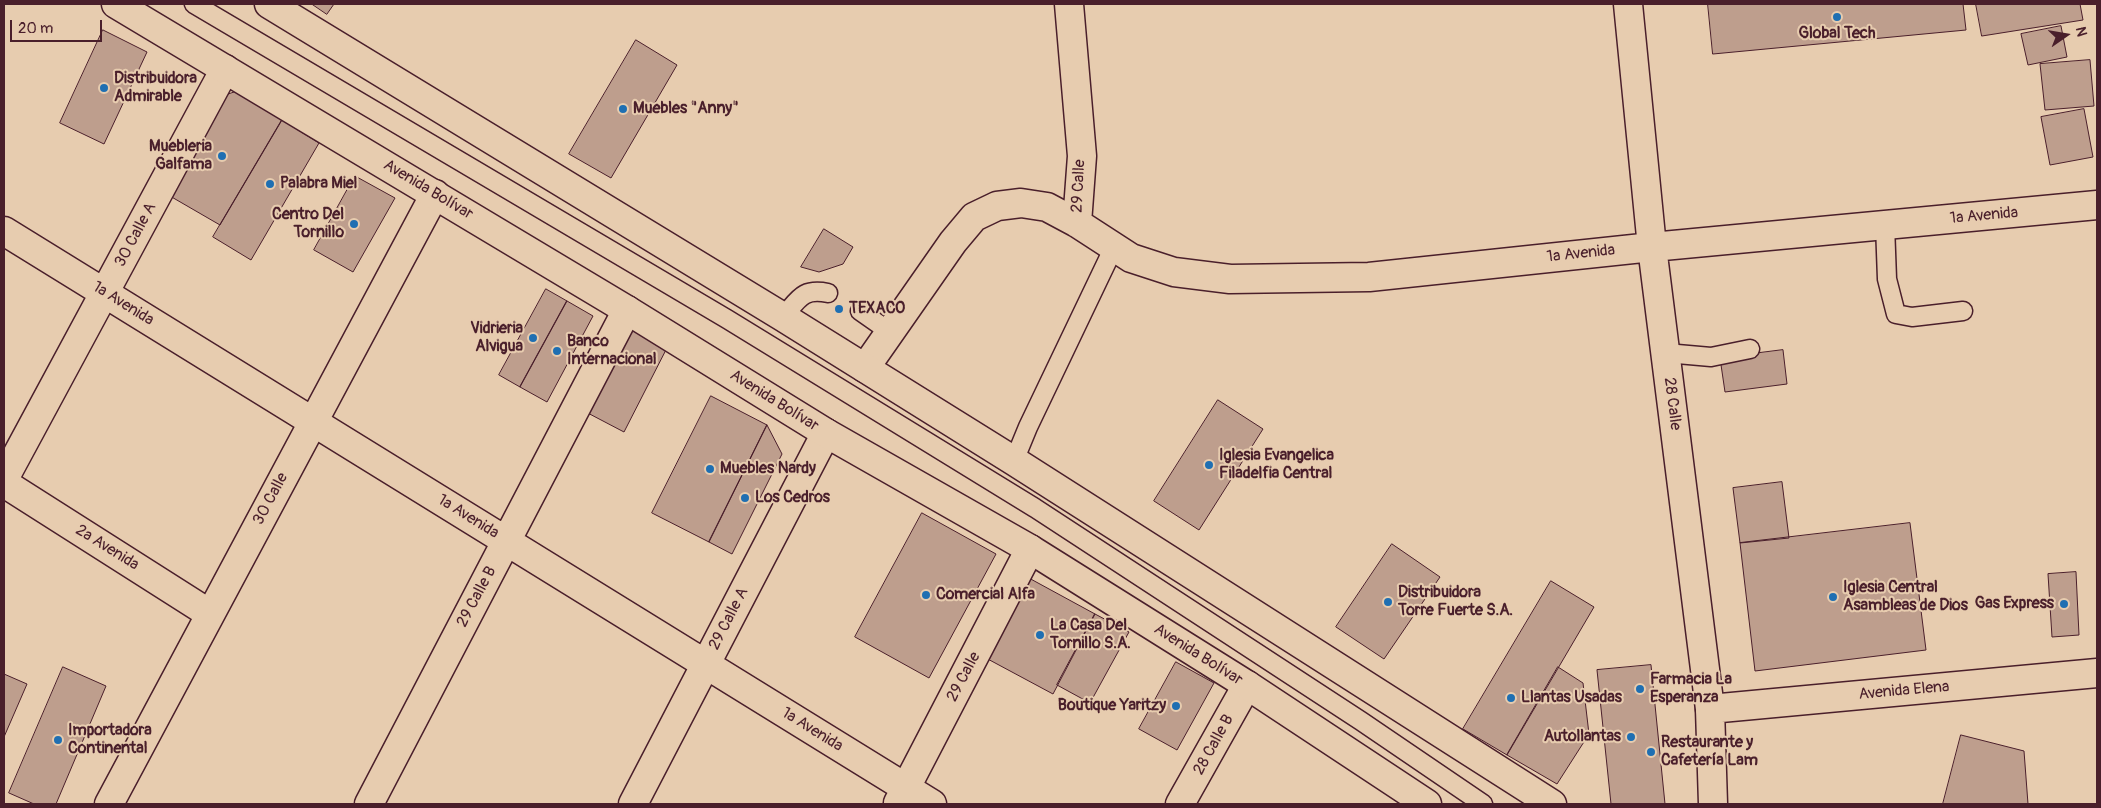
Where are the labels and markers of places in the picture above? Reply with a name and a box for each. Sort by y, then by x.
marker: Global Tech [1831,11,1843,23]
place label: Global Tech [1799,24,1875,44]
place label: Distribuidora Admirable [114,69,197,107]
marker: Distribuidora Admirable [98,82,110,94]
place label: Muebles "Anny" [633,99,739,119]
marker: Muebles "Anny" [617,103,629,115]
place label: Muebleria Galfama [149,137,212,175]
marker: Muebleria Galfama [216,150,228,162]
place label: Palabra Miel [280,174,357,194]
marker: Palabra Miel [264,178,276,190]
place label: Centro Del Tornillo [272,205,344,243]
marker: Centro Del Tornillo [348,218,360,230]
place label: TEXACO [849,299,905,319]
marker: TEXACO [833,303,845,315]
place label: Vidrieria Alvigua [470,319,523,357]
marker: Vidrieria Alvigua [527,332,539,344]
place label: Banco Internacional [567,332,657,370]
marker: Banco Internacional [551,345,563,357]
place label: Iglesia Evangelica Filadelfia Central [1219,446,1334,484]
place label: Muebles Nardy [720,459,816,479]
marker: Iglesia Evangelica Filadelfia Central [1203,459,1215,471]
marker: Muebles Nardy [704,463,716,475]
place label: Los Cedros [755,488,830,508]
marker: Los Cedros [739,492,751,504]
place label: Iglesia Central Asambleas de Dios [1843,578,1968,616]
place label: Distribuidora Torre Fuerte S.A. [1398,583,1513,621]
place label: Comercial Alfa [936,585,1035,605]
marker: Comercial Alfa [920,589,932,601]
marker: Iglesia Central Asambleas de Dios [1827,591,1839,603]
place label: Gas Express [1975,594,2054,614]
marker: Distribuidora Torre Fuerte S.A. [1382,596,1394,608]
marker: Gas Express [2058,598,2070,610]
place label: La Casa Del Tornillo S.A. [1050,616,1131,654]
marker: La Casa Del Tornillo S.A. [1034,629,1046,641]
place label: Farmacia La Esperanza [1650,670,1732,708]
marker: Farmacia La Esperanza [1634,683,1646,695]
place label: Llantas Usadas [1521,688,1622,708]
marker: Llantas Usadas [1505,692,1517,704]
place label: Boutique Yaritzy [1058,696,1166,716]
marker: Boutique Yaritzy [1170,700,1182,712]
place label: Importadora Continental [68,721,152,759]
place label: Autollantas [1544,727,1621,747]
marker: Autollantas [1625,731,1637,743]
place label: Restaurante y Cafetería Lam [1661,733,1758,771]
marker: Importadora Continental [52,734,64,746]
marker: Restaurante y Cafetería Lam [1645,746,1657,758]

